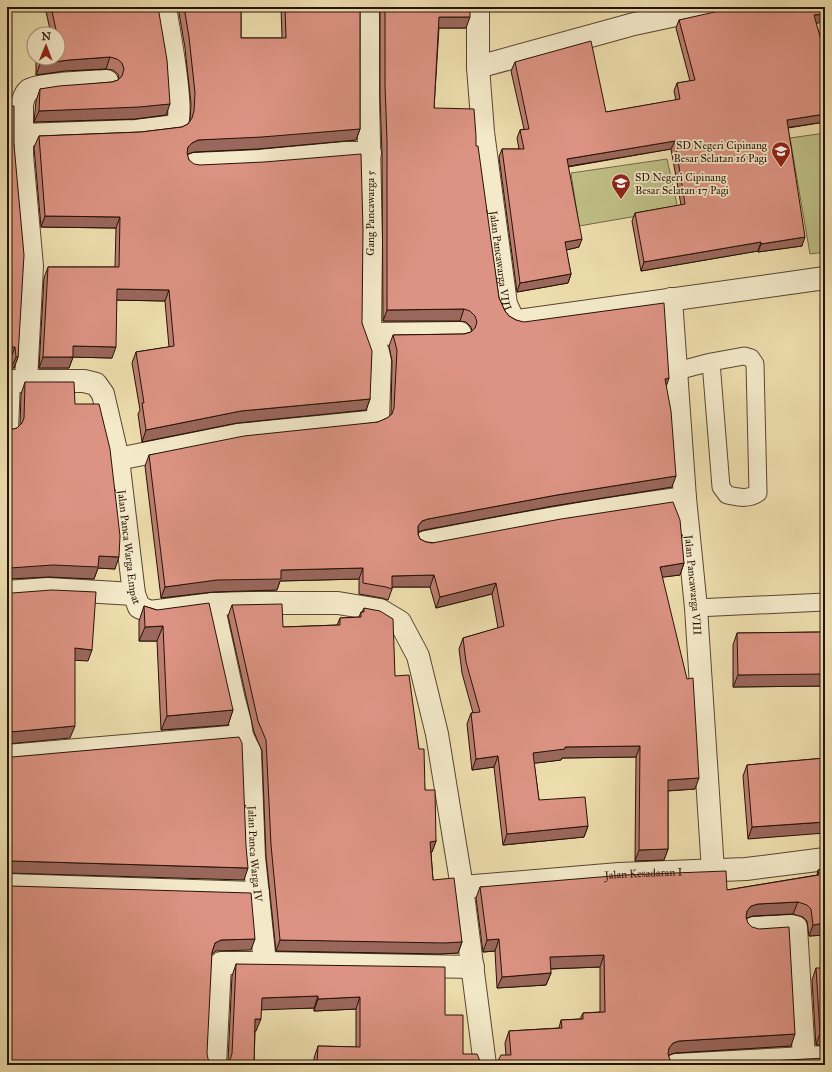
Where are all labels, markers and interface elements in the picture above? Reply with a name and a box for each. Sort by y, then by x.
north arrow [26,26,66,66]
text: N [41,30,52,43]
place label: SD Negeri Cipinang Besar Selatan 16 Pagi [673,139,768,165]
school or university icon: SD Negeri Cipinang Besar Selatan 16 Pagi [770,140,792,168]
street label: Gang Pancawarga 5 [364,170,377,256]
place label: SD Negeri Cipinang Besar Selatan 17 Pagi [635,171,729,197]
school or university icon: SD Negeri Cipinang Besar Selatan 17 Pagi [610,172,632,200]
street label: Jalan Pancawarga VIII [486,209,515,313]
street label: Jalan Panca Warga Empat [114,488,144,606]
street label: Jalan Pancawarga VIII [681,533,704,636]
street label: Jalan Panca Warga IV [245,804,265,904]
street label: Jalan Kesadaran I [603,865,683,883]

